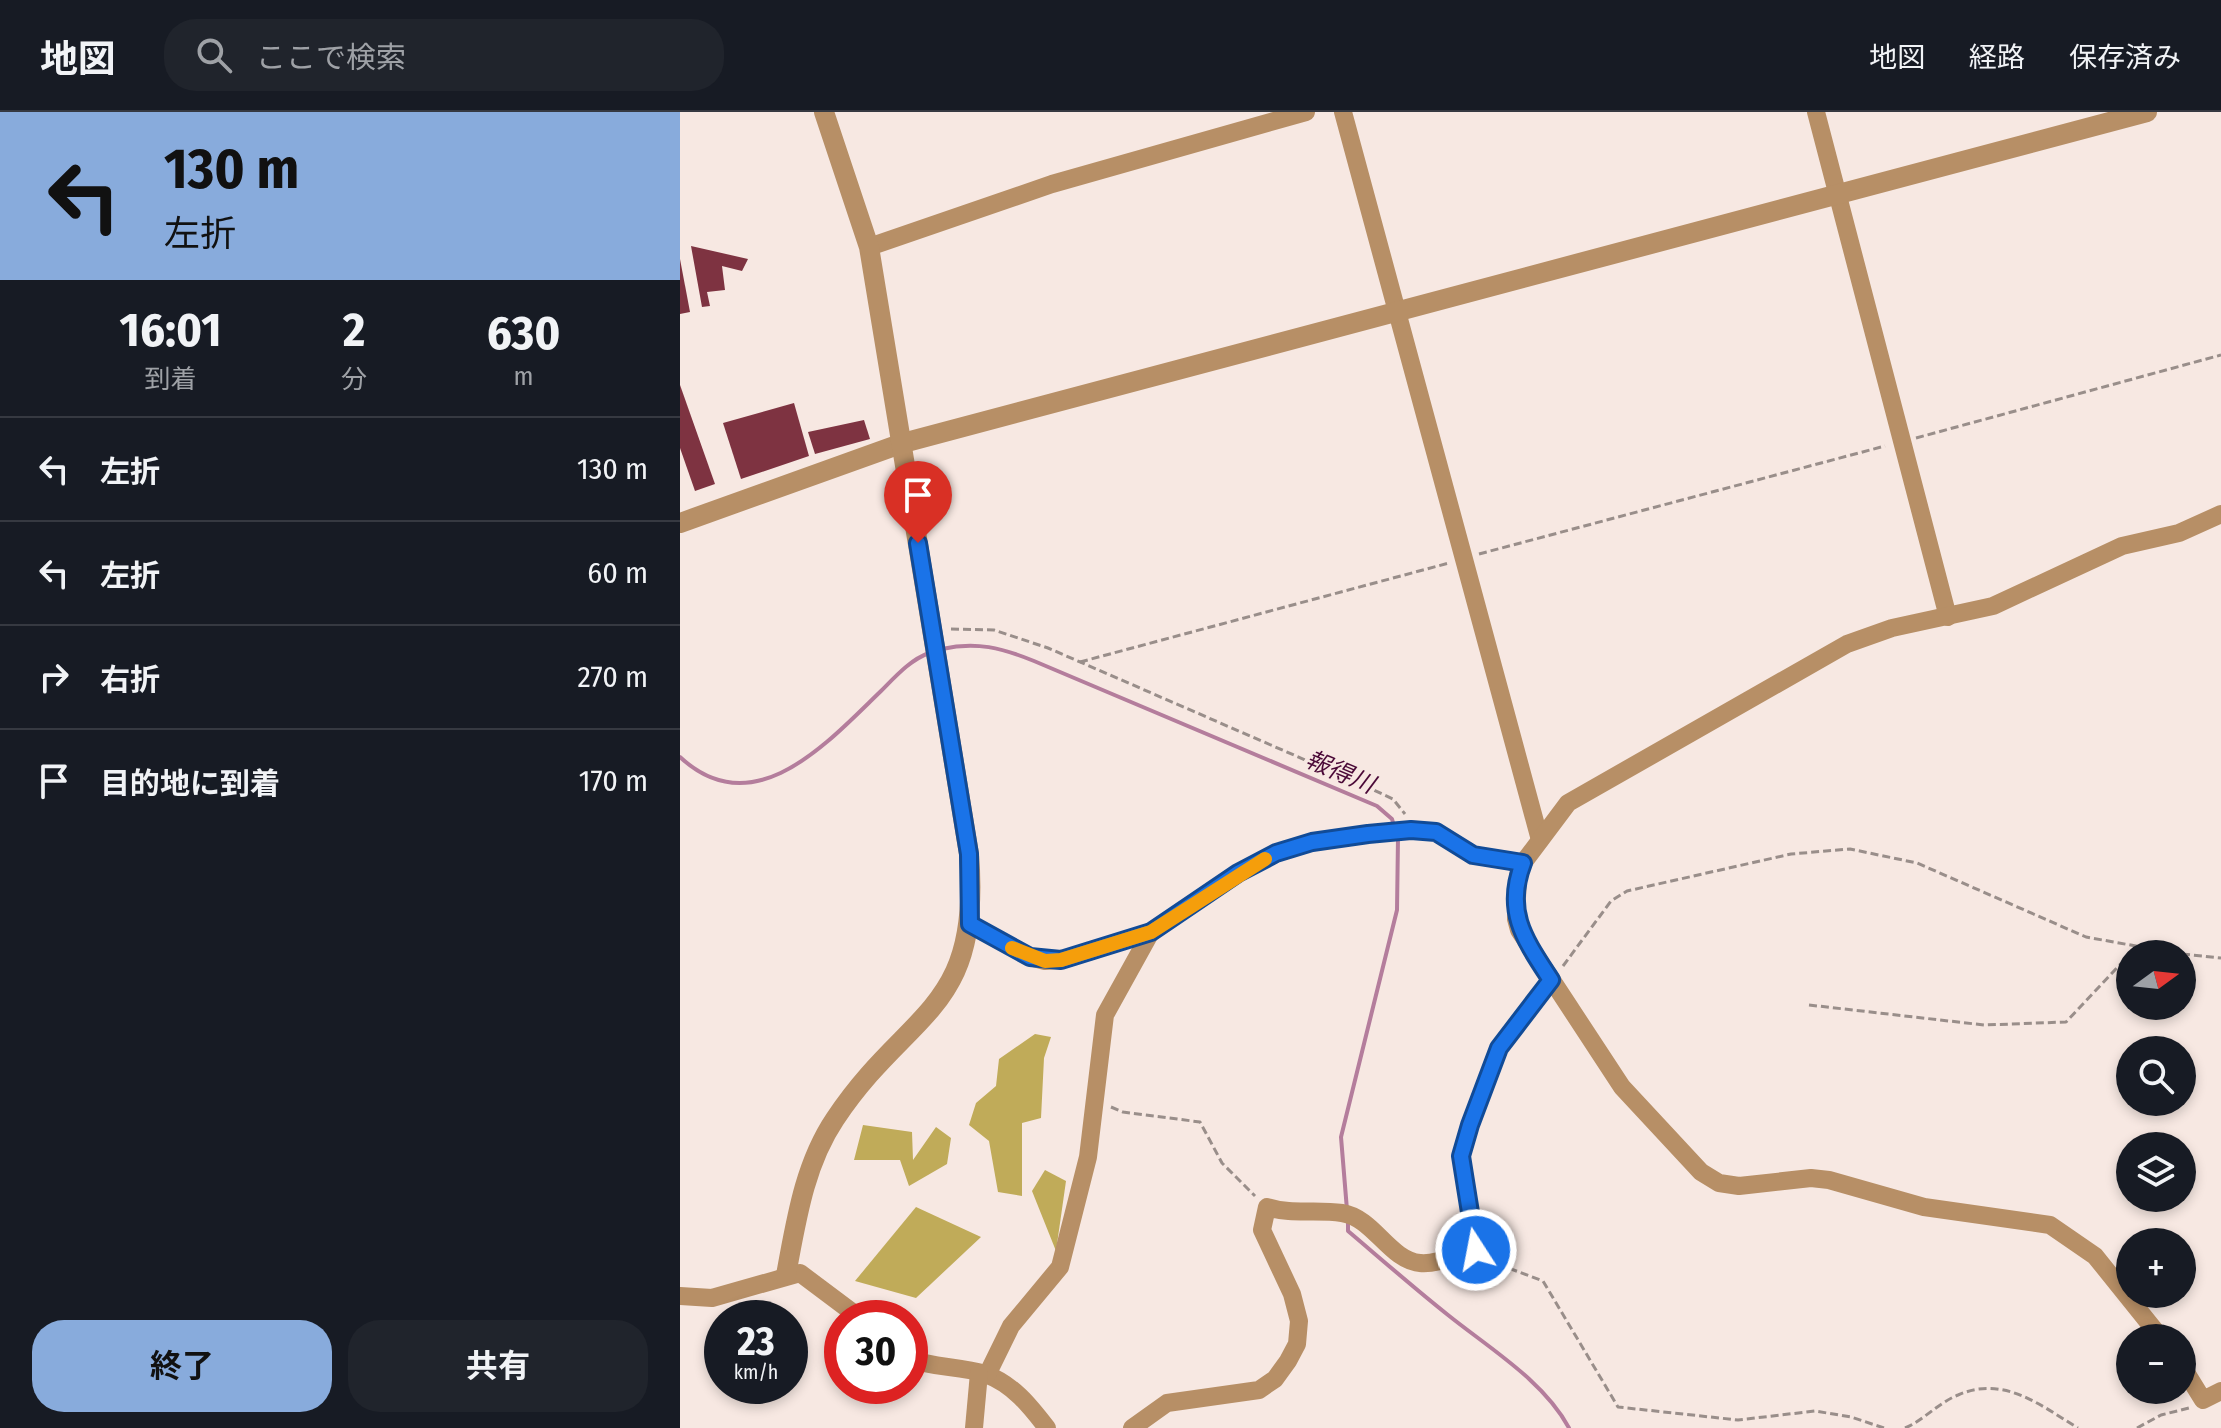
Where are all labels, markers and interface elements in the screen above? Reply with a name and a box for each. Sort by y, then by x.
search box [164,19,724,91]
icon: search [192,33,236,77]
text: 地図 [40,36,116,82]
text: ここで検索 [256,40,406,76]
text: 地図 [1869,41,1925,74]
text: 経路 [1969,41,2025,74]
text: 保存済み [2069,41,2181,74]
text: 130 m [164,136,299,203]
icon: left [32,144,136,248]
text: 左折 [164,212,236,256]
text: 16:01 [120,301,221,359]
text: 2 [343,301,365,359]
text: 630 [487,304,560,362]
text: m [514,361,534,392]
text: 到着 [145,364,197,395]
text: 分 [341,364,367,395]
icon: left [32,447,76,491]
text: 130 m [577,451,648,487]
text: 左折 [100,454,160,490]
pin [884,461,952,543]
icon: arrive [896,473,940,517]
icon: left [32,551,76,595]
text: 60 m [587,555,648,591]
text: 左折 [100,558,160,594]
icon: right [32,655,76,699]
text: 270 m [577,659,648,695]
text: 右折 [100,662,160,698]
water label: 報得川 [1301,745,1381,800]
icon: arrive [32,759,76,803]
text: 170 m [579,763,648,799]
text: 目的地に到着 [100,766,280,802]
north arrow [2116,940,2196,1020]
map controls [2116,940,2196,1404]
button: search [2116,1036,2196,1116]
button: layers [2116,1132,2196,1212]
position arrow [1434,1208,1518,1292]
button: + [2116,1228,2196,1308]
speed limit sign: 30 [824,1300,928,1404]
text: 23 [737,1318,775,1366]
button: 終了 [32,1320,332,1412]
button: 共有 [348,1320,648,1412]
button: − [2116,1324,2196,1404]
text: km/h [734,1360,778,1384]

